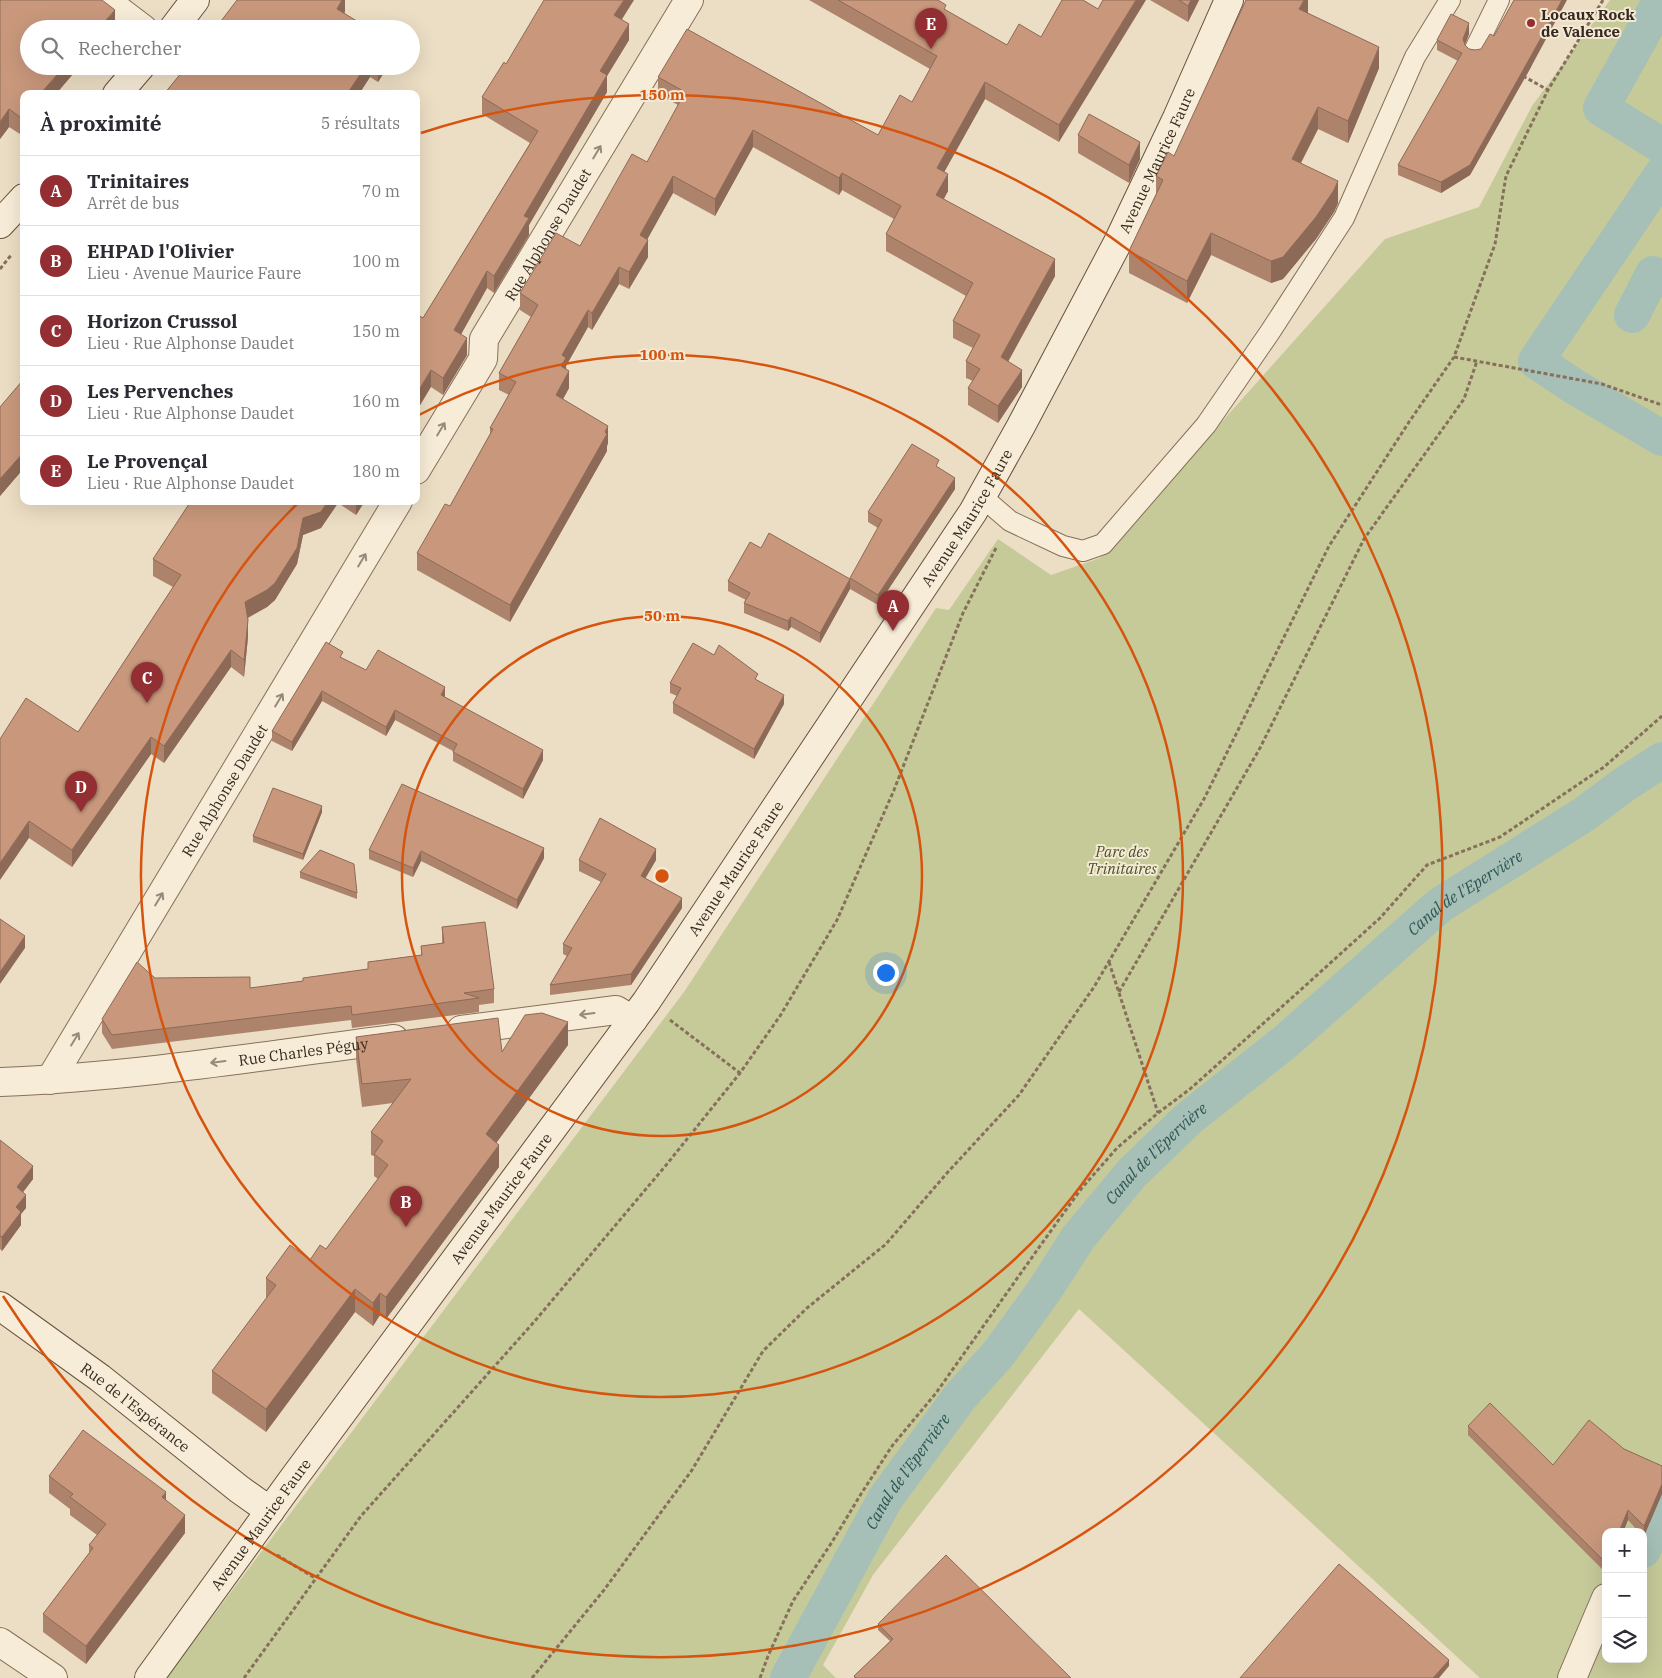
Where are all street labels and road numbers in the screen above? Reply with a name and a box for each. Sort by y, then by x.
street label: Avenue Maurice Faure [1114,85,1199,236]
street label: Rue Alphonse Daudet [500,165,595,304]
street label: Avenue Maurice Faure [917,445,1016,590]
street label: Rue Alphonse Daudet [177,720,271,860]
street label: Avenue Maurice Faure [684,797,787,939]
street label: Rue Charles Péguy [237,1033,369,1069]
street label: Avenue Maurice Faure [446,1129,556,1267]
street label: Rue de l'Espérance [77,1358,194,1456]
street label: Avenue Maurice Faure [206,1454,315,1594]

